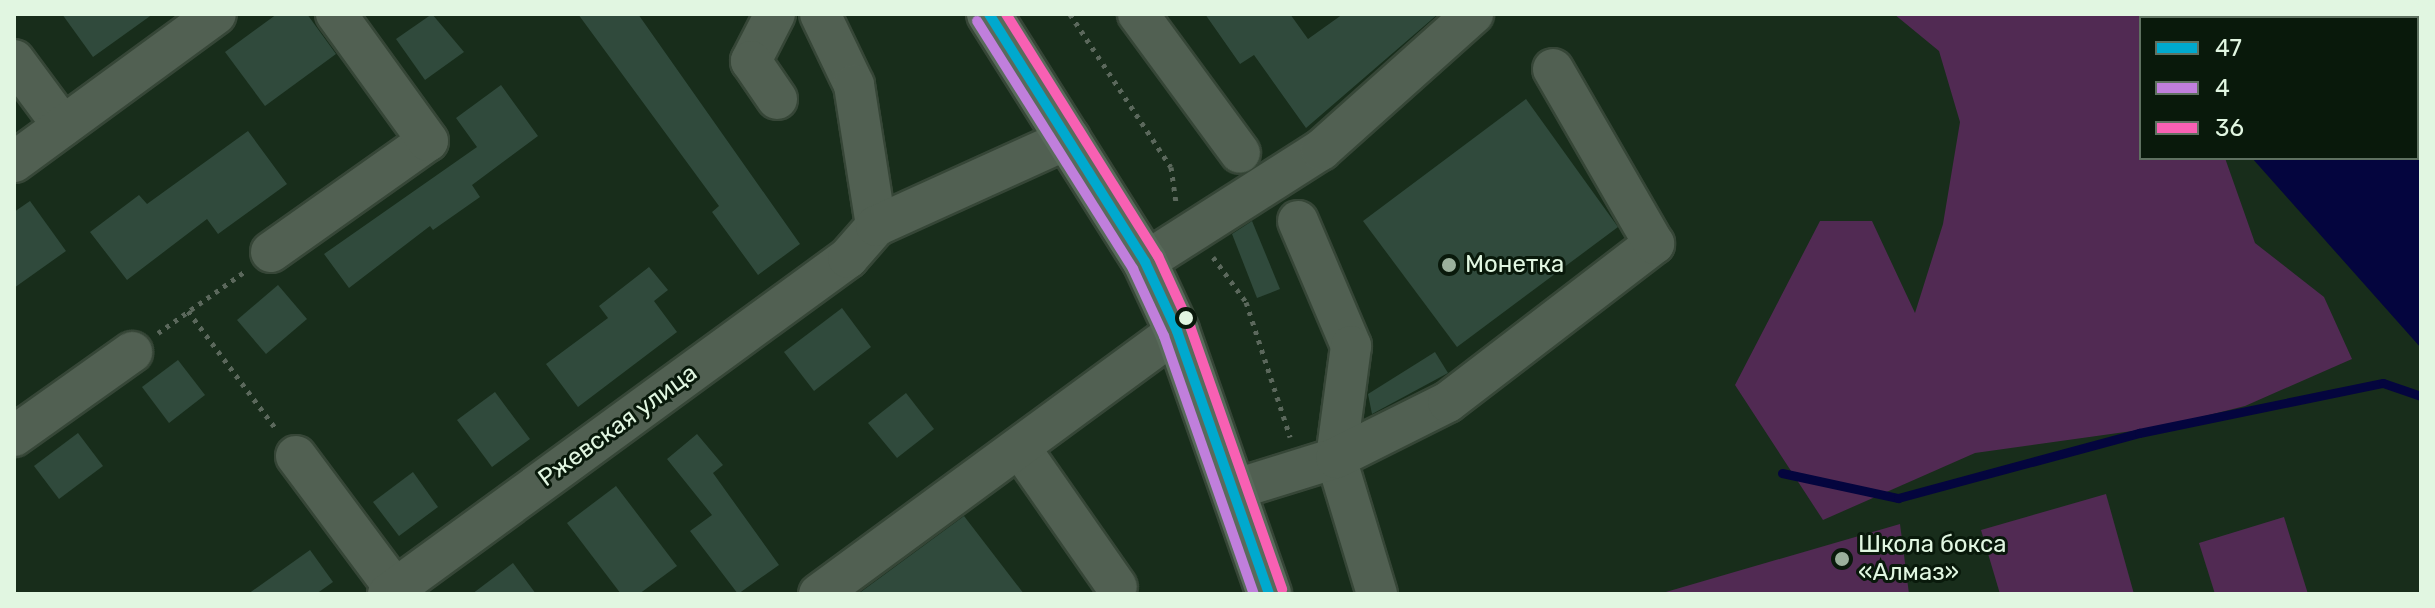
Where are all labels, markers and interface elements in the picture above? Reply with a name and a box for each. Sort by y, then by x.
legend [2139,16,2419,160]
text: 47 [2215,34,2242,62]
text: 4 [2215,74,2230,102]
text: 36 [2215,114,2244,142]
place label: Монетка [1465,251,1564,279]
marker: Монетка [1440,256,1458,274]
unlabelled marker [1178,310,1194,326]
street label: Ржевская улица [533,359,703,493]
place label: Школа бокса «Алмаз» [1858,531,2006,587]
marker: Школа бокса «Алмаз» [1833,550,1851,568]

